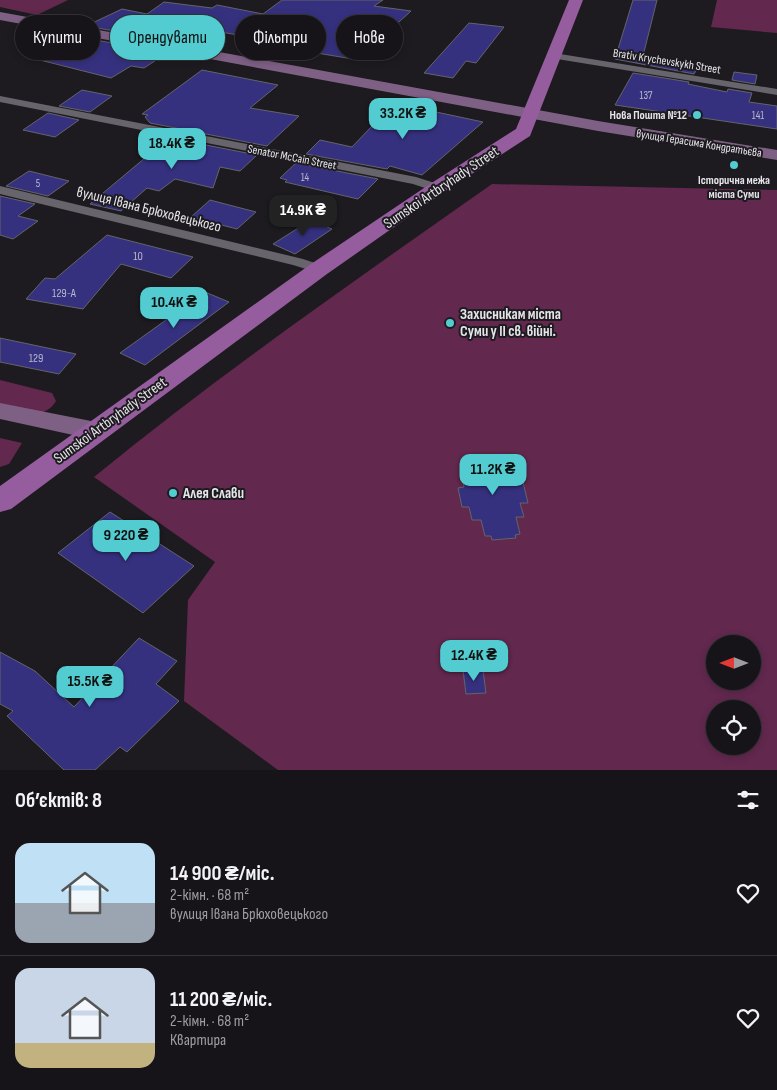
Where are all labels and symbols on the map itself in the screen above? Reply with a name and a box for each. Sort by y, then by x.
street label: Brativ Krychevskykh Street [612,46,722,77]
house number: 137 [640,89,653,102]
pin: 33.2K ₴ [357,98,449,140]
place label: Нова Пошта №12 [610,108,687,123]
marker: Нова Пошта №12 [691,109,703,121]
house number: 141 [752,109,764,122]
street label: вулиця Герасима Кондратьєва [635,126,763,161]
pin: 18.4K ₴ [126,128,218,170]
street label: Senator McCain Street [246,142,338,174]
street label: Sumskoi Artbryhady Street [380,142,503,233]
marker: Історична межа міста Суми [728,159,740,171]
house number: 14 [301,171,310,184]
place label: Історична межа міста Суми [698,173,770,202]
house number: 5 [36,177,40,190]
street label: вулиця Івана Брюховецького [75,182,223,237]
pin: 14.9K ₴ [257,194,349,237]
house number: 10 [133,249,143,264]
house number: 129-А [52,286,77,301]
pin: 10.4K ₴ [128,286,220,329]
place label: Захисникам міста Суми у ІІ св. війні. [460,305,561,341]
marker: Захисникам міста Суми у ІІ св. війні. [444,317,456,329]
house number: 129 [29,351,43,366]
street label: Sumskoi Artbryhady Street [50,373,171,468]
pin: 11.2K ₴ [447,454,539,496]
place label: Алея Слави [182,484,244,503]
marker: Алея Слави [167,487,179,499]
pin: 9 220 ₴ [80,520,172,562]
north arrow [706,635,761,690]
pin: 12.4K ₴ [428,640,520,682]
pin: 15.5K ₴ [44,666,136,708]

